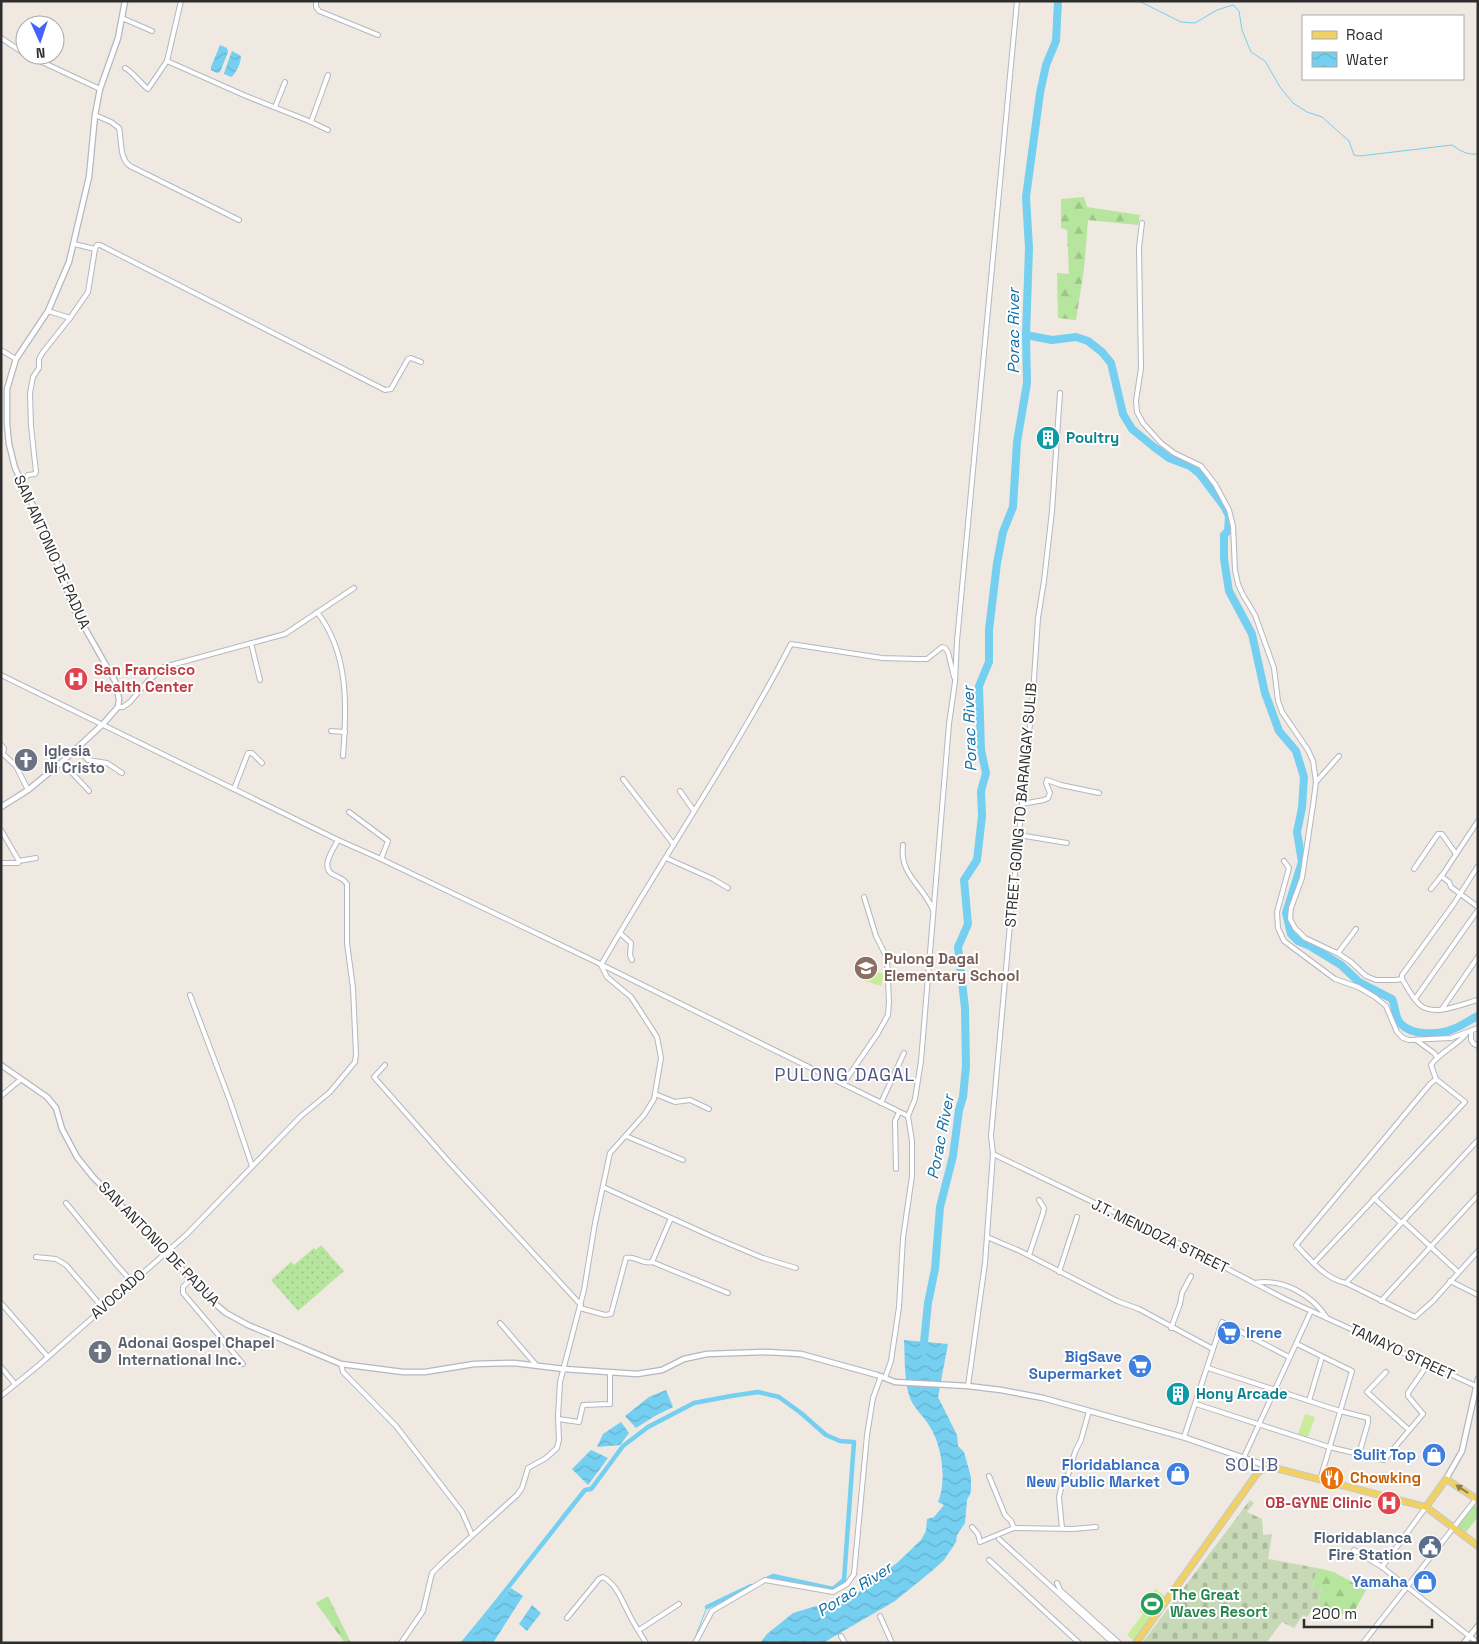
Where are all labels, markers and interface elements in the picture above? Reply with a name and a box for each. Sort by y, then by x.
north arrow [15,15,65,65]
legend [1302,15,1464,80]
text: Road [1346,25,1383,44]
text: N [36,44,46,62]
text: Water [1346,50,1389,69]
water label: Porac River [1003,286,1024,374]
building icon: Poultry [1035,425,1061,451]
place label: Poultry [1066,428,1119,447]
street label: SAN ANTONIO DE PADUA [10,472,95,632]
place label: San Francisco Health Center [94,660,195,696]
hospital icon: San Francisco Health Center [63,666,89,692]
street label: STREET GOING TO BARANGAY SULIB [1000,682,1041,928]
water label: Porac River [957,684,981,772]
place label: Iglesia Ni Cristo [44,741,105,777]
church icon: Iglesia Ni Cristo [13,747,39,773]
place label: Pulong Dagal Elementary School [884,949,1019,985]
school or university icon: Pulong Dagal Elementary School [853,955,879,981]
district label: PULONG DAGAL [775,1063,915,1086]
water label: Porac River [922,1091,959,1181]
street label: SAN ANTONIO DE PADUA [95,1177,224,1311]
street label: J.T. MENDOZA STREET [1088,1194,1232,1277]
street label: AVOCADO [86,1265,149,1323]
street label: TAMAYO STREET [1347,1319,1458,1384]
supermarket icon: Irene [1216,1320,1242,1346]
place label: Irene [1246,1323,1283,1342]
place label: Adonai Gospel Chapel International Inc. [118,1333,275,1369]
church icon: Adonai Gospel Chapel International Inc. [87,1339,113,1365]
place label: BigSave Supermarket [1029,1347,1122,1383]
supermarket icon: BigSave Supermarket [1127,1353,1153,1379]
building icon: Hony Arcade [1165,1381,1191,1407]
place label: Hony Arcade [1196,1384,1288,1403]
shop icon: Sulit Top [1421,1442,1447,1468]
place label: Sulit Top [1353,1445,1416,1464]
district label: SOLIB [1225,1453,1279,1476]
place label: Floridablanca New Public Market [1026,1455,1160,1491]
shop icon: Floridablanca New Public Market [1165,1461,1191,1487]
restaurant icon: Chowking [1319,1465,1345,1491]
place label: Chowking [1350,1468,1421,1487]
one-way arrow [1455,1485,1469,1494]
hospital icon: OB-GYNE Clinic [1376,1490,1402,1516]
place label: OB-GYNE Clinic [1265,1493,1372,1512]
place label: Floridablanca Fire Station [1314,1528,1412,1564]
public building icon: Floridablanca Fire Station [1417,1534,1443,1560]
water label: Porac River [813,1556,897,1622]
shop icon: Yamaha [1412,1569,1438,1595]
place label: Yamaha [1352,1572,1408,1591]
place label: The Great Waves Resort [1170,1585,1268,1621]
sports icon: The Great Waves Resort [1139,1591,1165,1617]
scale bar [1304,1596,1432,1628]
text: 200 m [1312,1604,1357,1623]

